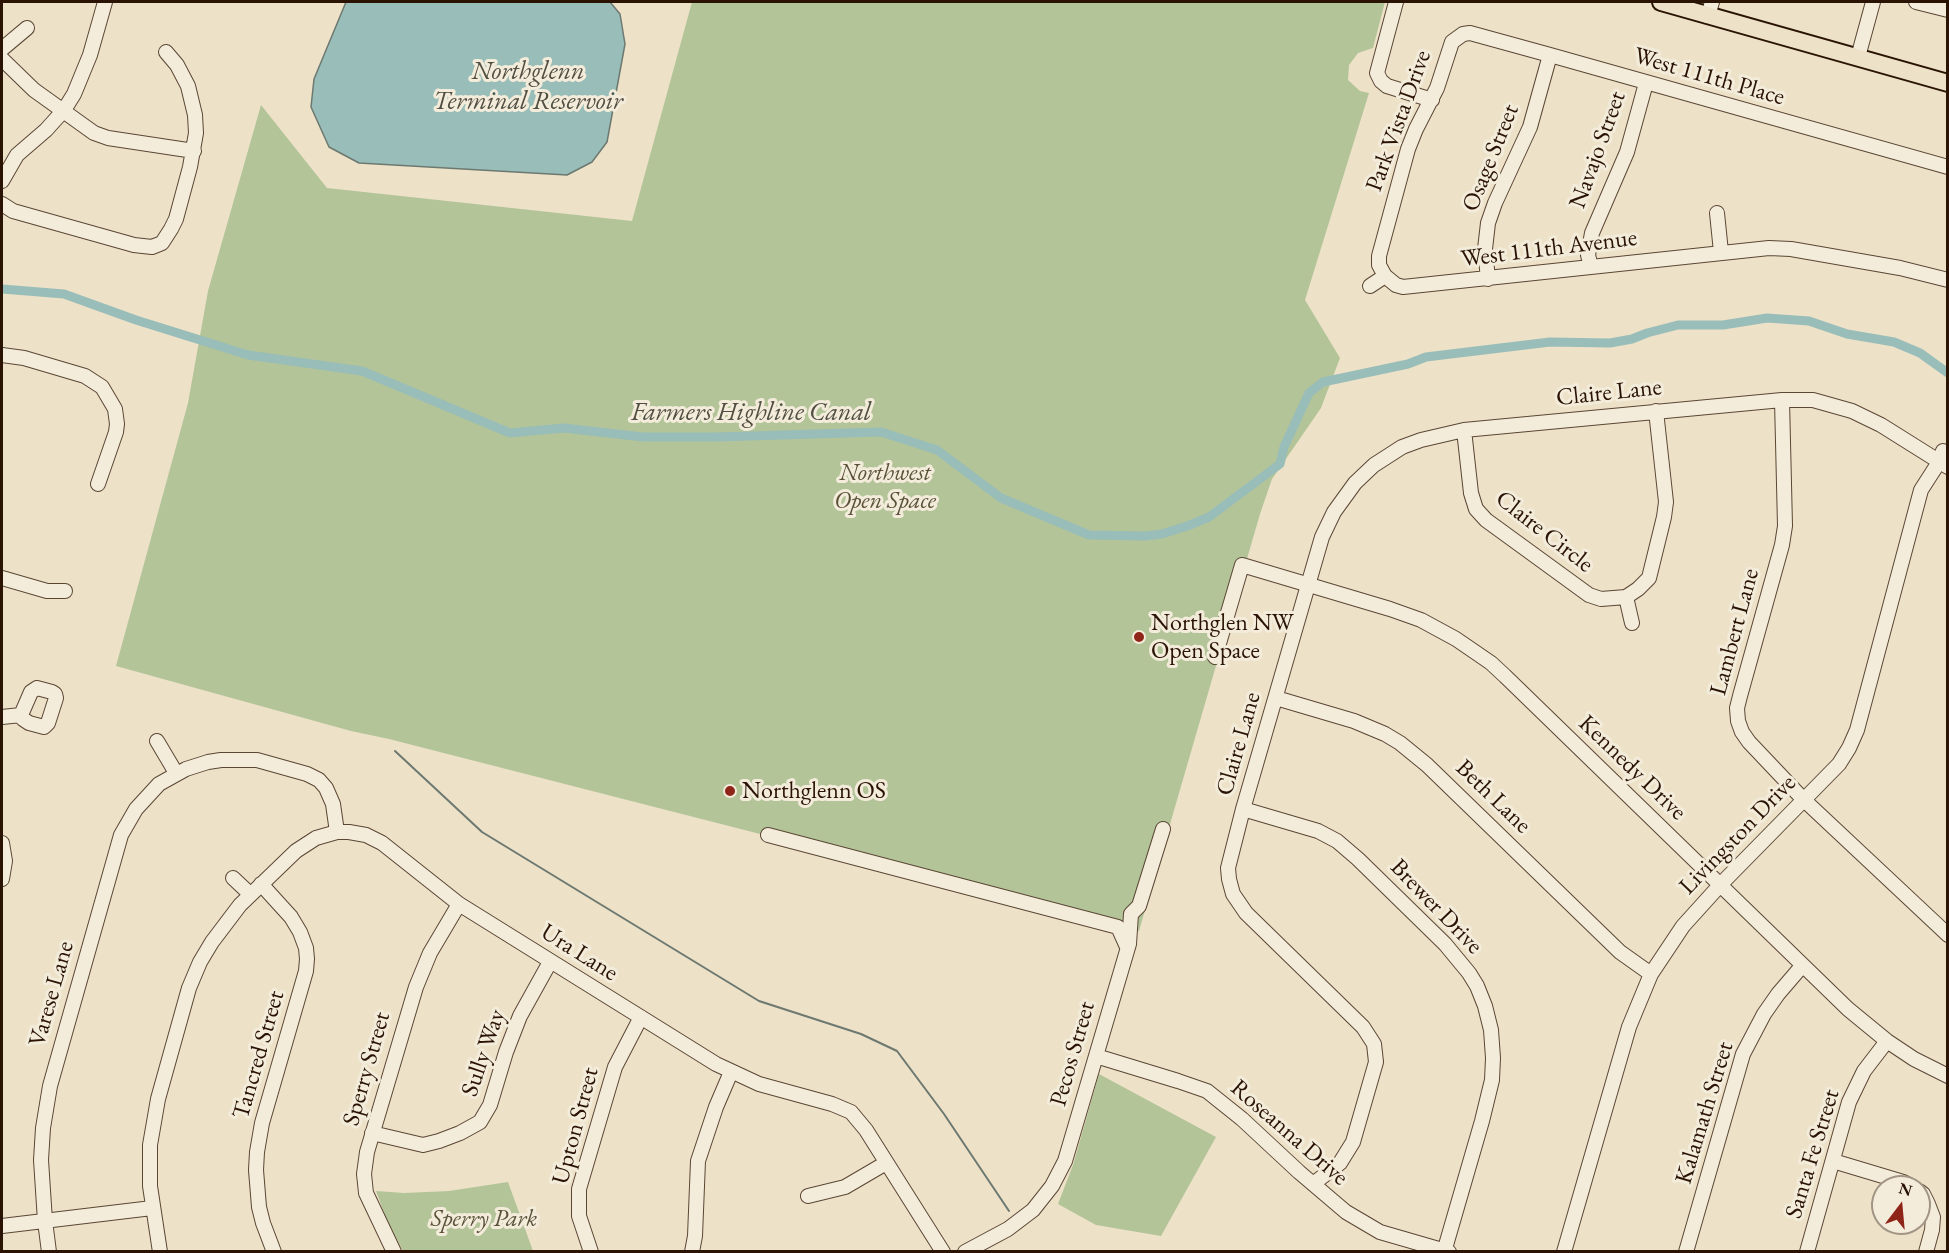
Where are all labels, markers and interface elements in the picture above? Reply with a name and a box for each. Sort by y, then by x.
street label: West 111th Place [1630,42,1788,112]
street label: Park Vista Drive [1360,46,1438,196]
water label: Northglenn Terminal Reservoir [433,56,623,118]
street label: Navajo Street [1564,88,1632,212]
street label: Osage Street [1456,100,1526,216]
street label: West 111th Avenue [1459,224,1639,274]
street label: Claire Lane [1555,373,1663,413]
water label: Farmers Highline Canal [631,397,871,429]
park label: Northwest Open Space [834,459,936,515]
street label: Claire Circle [1489,485,1599,579]
street label: Lambert Lane [1704,566,1766,698]
place label: Northglen NW Open Space [1151,609,1294,665]
marker: Northglen NW Open Space [1132,630,1146,644]
street label: Claire Lane [1211,689,1267,799]
street label: Kennedy Drive [1572,709,1692,827]
street label: Beth Lane [1449,754,1537,840]
street label: Livingston Drive [1674,769,1802,901]
place label: Northglenn OS [742,777,886,805]
marker: Northglenn OS [723,784,737,798]
street label: Brewer Drive [1384,854,1488,960]
street label: Ura Lane [535,918,623,988]
street label: Varese Lane [23,938,81,1050]
street label: Tancred Street [227,988,291,1122]
street label: Pecos Street [1044,998,1102,1110]
street label: Sully Way [456,1006,512,1100]
street label: Sperry Street [337,1009,397,1129]
street label: Kalamath Street [1670,1039,1740,1187]
street label: Upton Street [547,1064,605,1188]
street label: Roseanna Drive [1224,1074,1354,1192]
street label: Santa Fe Street [1780,1086,1846,1222]
north arrow [1871,1175,1931,1235]
text: N [1896,1177,1915,1201]
park label: Sperry Park [431,1205,537,1233]

